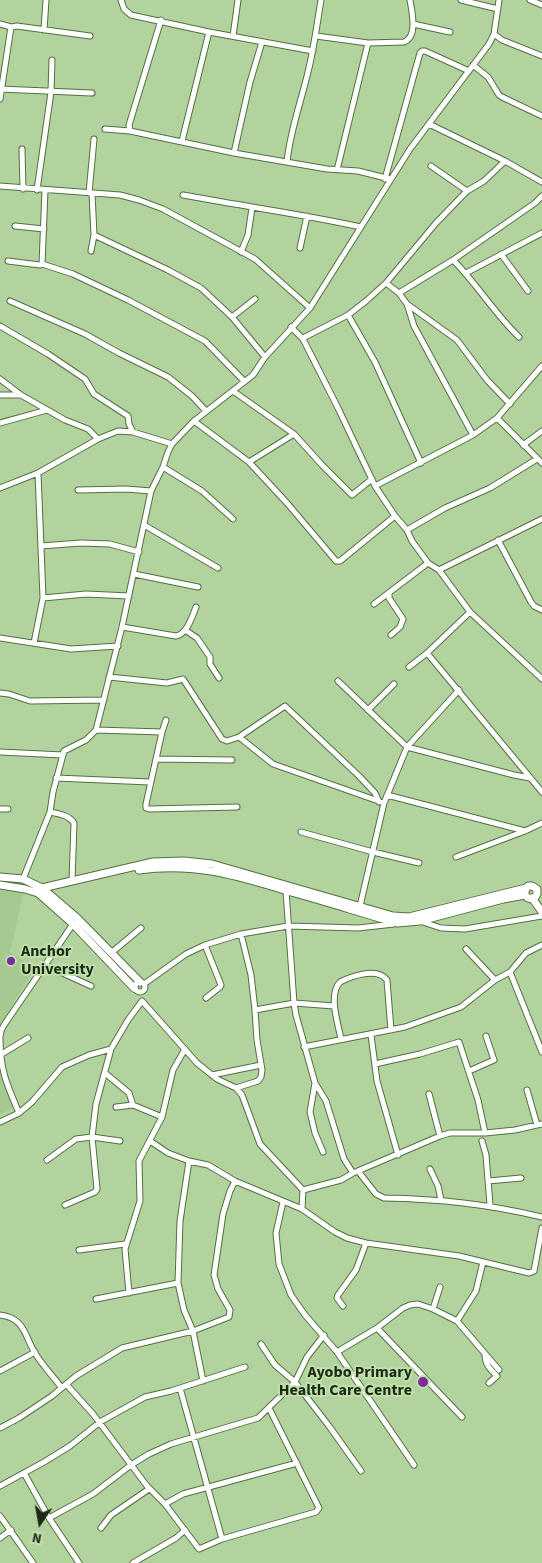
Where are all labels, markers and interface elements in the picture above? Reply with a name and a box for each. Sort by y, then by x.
place label: Anchor University [21,942,94,980]
marker: Anchor University [5,955,17,967]
place label: Ayobo Primary Health Care Centre [279,1363,412,1401]
marker: Ayobo Primary Health Care Centre [416,1375,430,1389]
north arrow [15,1498,65,1548]
text: N [30,1527,44,1548]

